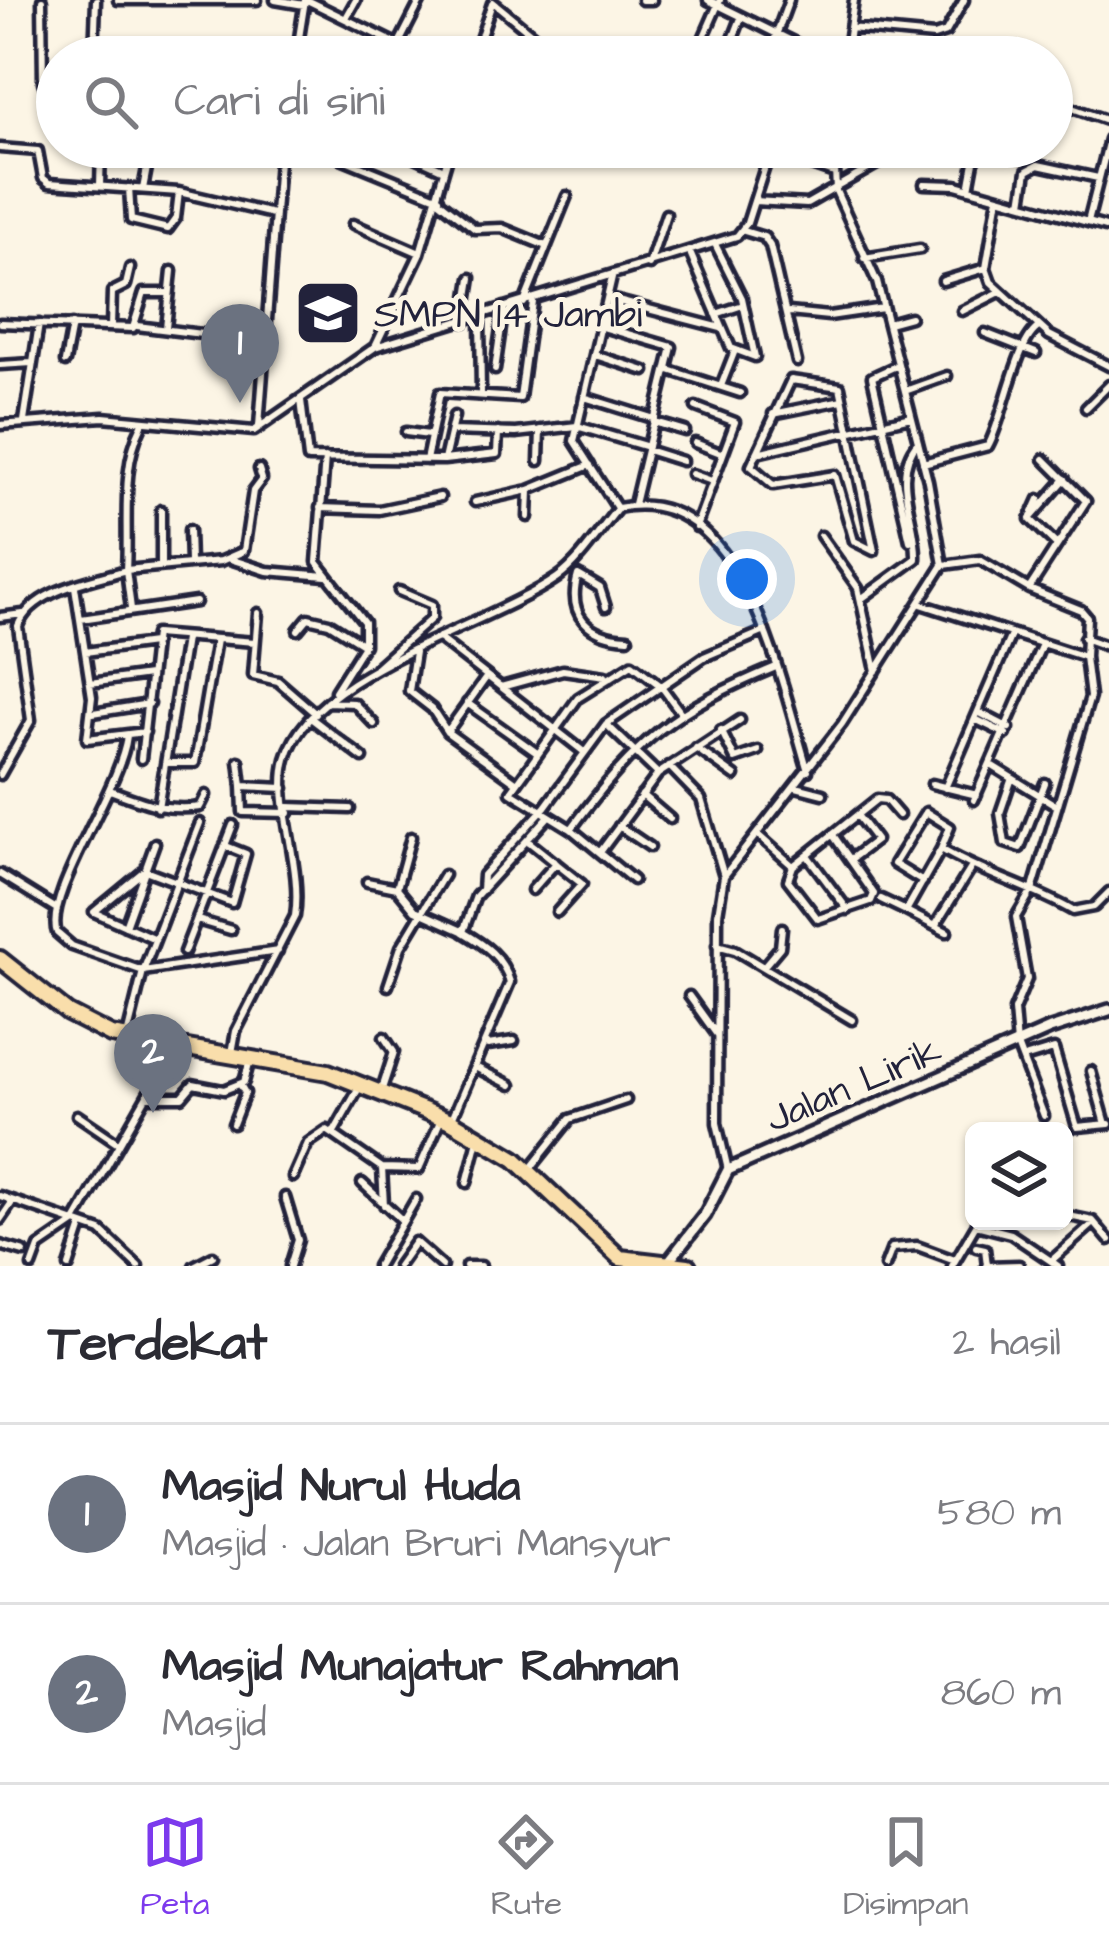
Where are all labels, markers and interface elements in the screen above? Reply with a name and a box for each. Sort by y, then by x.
search box [36,36,1073,168]
icon: search [78,69,144,135]
text: Cari di sini [174,71,385,133]
school or university icon: SMPN 14 Jambi [293,278,363,348]
place label: SMPN 14 Jambi [374,289,642,343]
pin: 1 [201,304,279,403]
your location [717,549,777,609]
pin: 2 [114,1014,192,1113]
street label: Jalan Lirik [758,1025,950,1147]
map controls [965,1122,1073,1230]
button: layers [965,1122,1073,1230]
text: Terdekat [48,1309,267,1380]
text: 2 hasil [952,1317,1061,1371]
text: Masjid Nurul Huda [162,1456,521,1518]
text: 1 [85,1487,90,1541]
text: 580 m [938,1487,1061,1541]
text: Masjid · Jalan Bruri Mansyur [162,1518,671,1572]
text: Masjid Munajatur Rahman [162,1636,679,1698]
text: 2 [76,1667,98,1721]
text: 860 m [941,1667,1061,1721]
text: Masjid [162,1698,267,1752]
tab: Peta [141,1809,210,1927]
tab: Rute [491,1809,562,1927]
tab: Disimpan [843,1809,968,1927]

